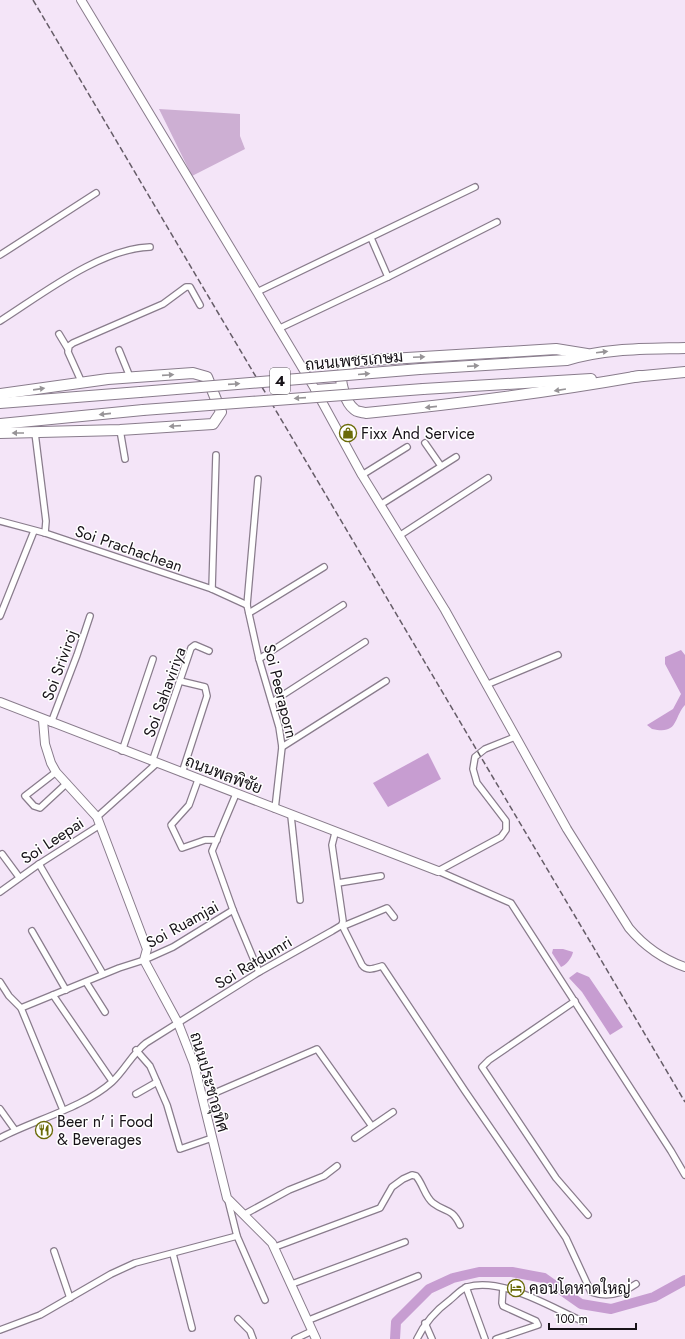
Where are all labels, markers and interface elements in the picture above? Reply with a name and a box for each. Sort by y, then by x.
street label: ถนนเพชรเกษม [304,345,404,376]
one-way arrow [596,349,608,355]
one-way arrow [413,354,425,361]
one-way arrow [467,362,479,369]
road number: 4 [270,368,290,394]
one-way arrow [162,371,174,378]
one-way arrow [358,371,370,378]
one-way arrow [228,381,240,388]
one-way arrow [33,386,45,392]
one-way arrow [554,387,566,393]
one-way arrow [294,395,306,402]
one-way arrow [425,403,438,410]
one-way arrow [99,411,111,417]
place label: Fixx And Service [361,422,475,445]
one-way arrow [169,423,181,430]
shop icon: Fixx And Service [338,423,358,443]
one-way arrow [11,430,24,436]
street label: Soi Prachachean [72,519,186,578]
street label: Soi Sriviroj [36,626,83,704]
street label: Soi Peeraporn [258,642,303,741]
street label: Soi Sahaviriya [137,644,191,741]
street label: ถนนพลพิชัย [182,749,266,800]
street label: Soi Leepai [16,811,88,869]
street label: Soi Ruamjai [142,895,223,954]
street label: Soi Ratdumri [210,930,296,995]
street label: ถนนประชาอุทิศ [184,1029,235,1135]
place label: Beer n' i Food & Beverages [57,1110,153,1151]
restaurant icon: Beer n' i Food & Beverages [34,1120,54,1140]
place label: คอนโดหาดใหญ่ [529,1277,631,1300]
hotel icon: คอนโดหาดใหญ่ [506,1278,526,1298]
scale bar [549,1305,636,1331]
text: 100 m [555,1310,588,1328]

